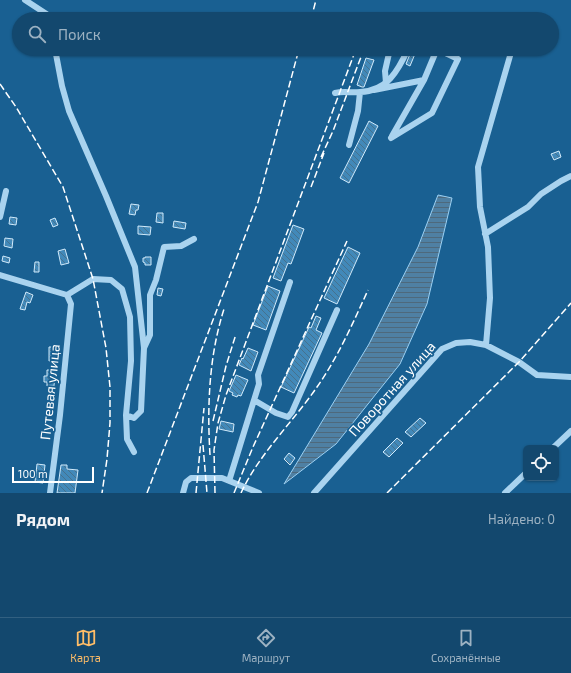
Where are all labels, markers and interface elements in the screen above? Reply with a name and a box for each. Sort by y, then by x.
search box [12,12,559,56]
icon: search [26,23,48,45]
text: Поиск [58,25,101,43]
street label: Поворотная улица [345,338,439,440]
street label: Путевая улица [36,343,63,441]
map controls [523,445,559,481]
button: locate [523,445,559,481]
scale bar [12,465,94,484]
text: 100 m [18,467,48,480]
text: Рядом [16,509,70,529]
text: Найдено: 0 [488,511,555,527]
tab: Карта [70,627,101,664]
tab: Маршрут [242,627,290,664]
tab: Сохранённые [431,627,501,664]

